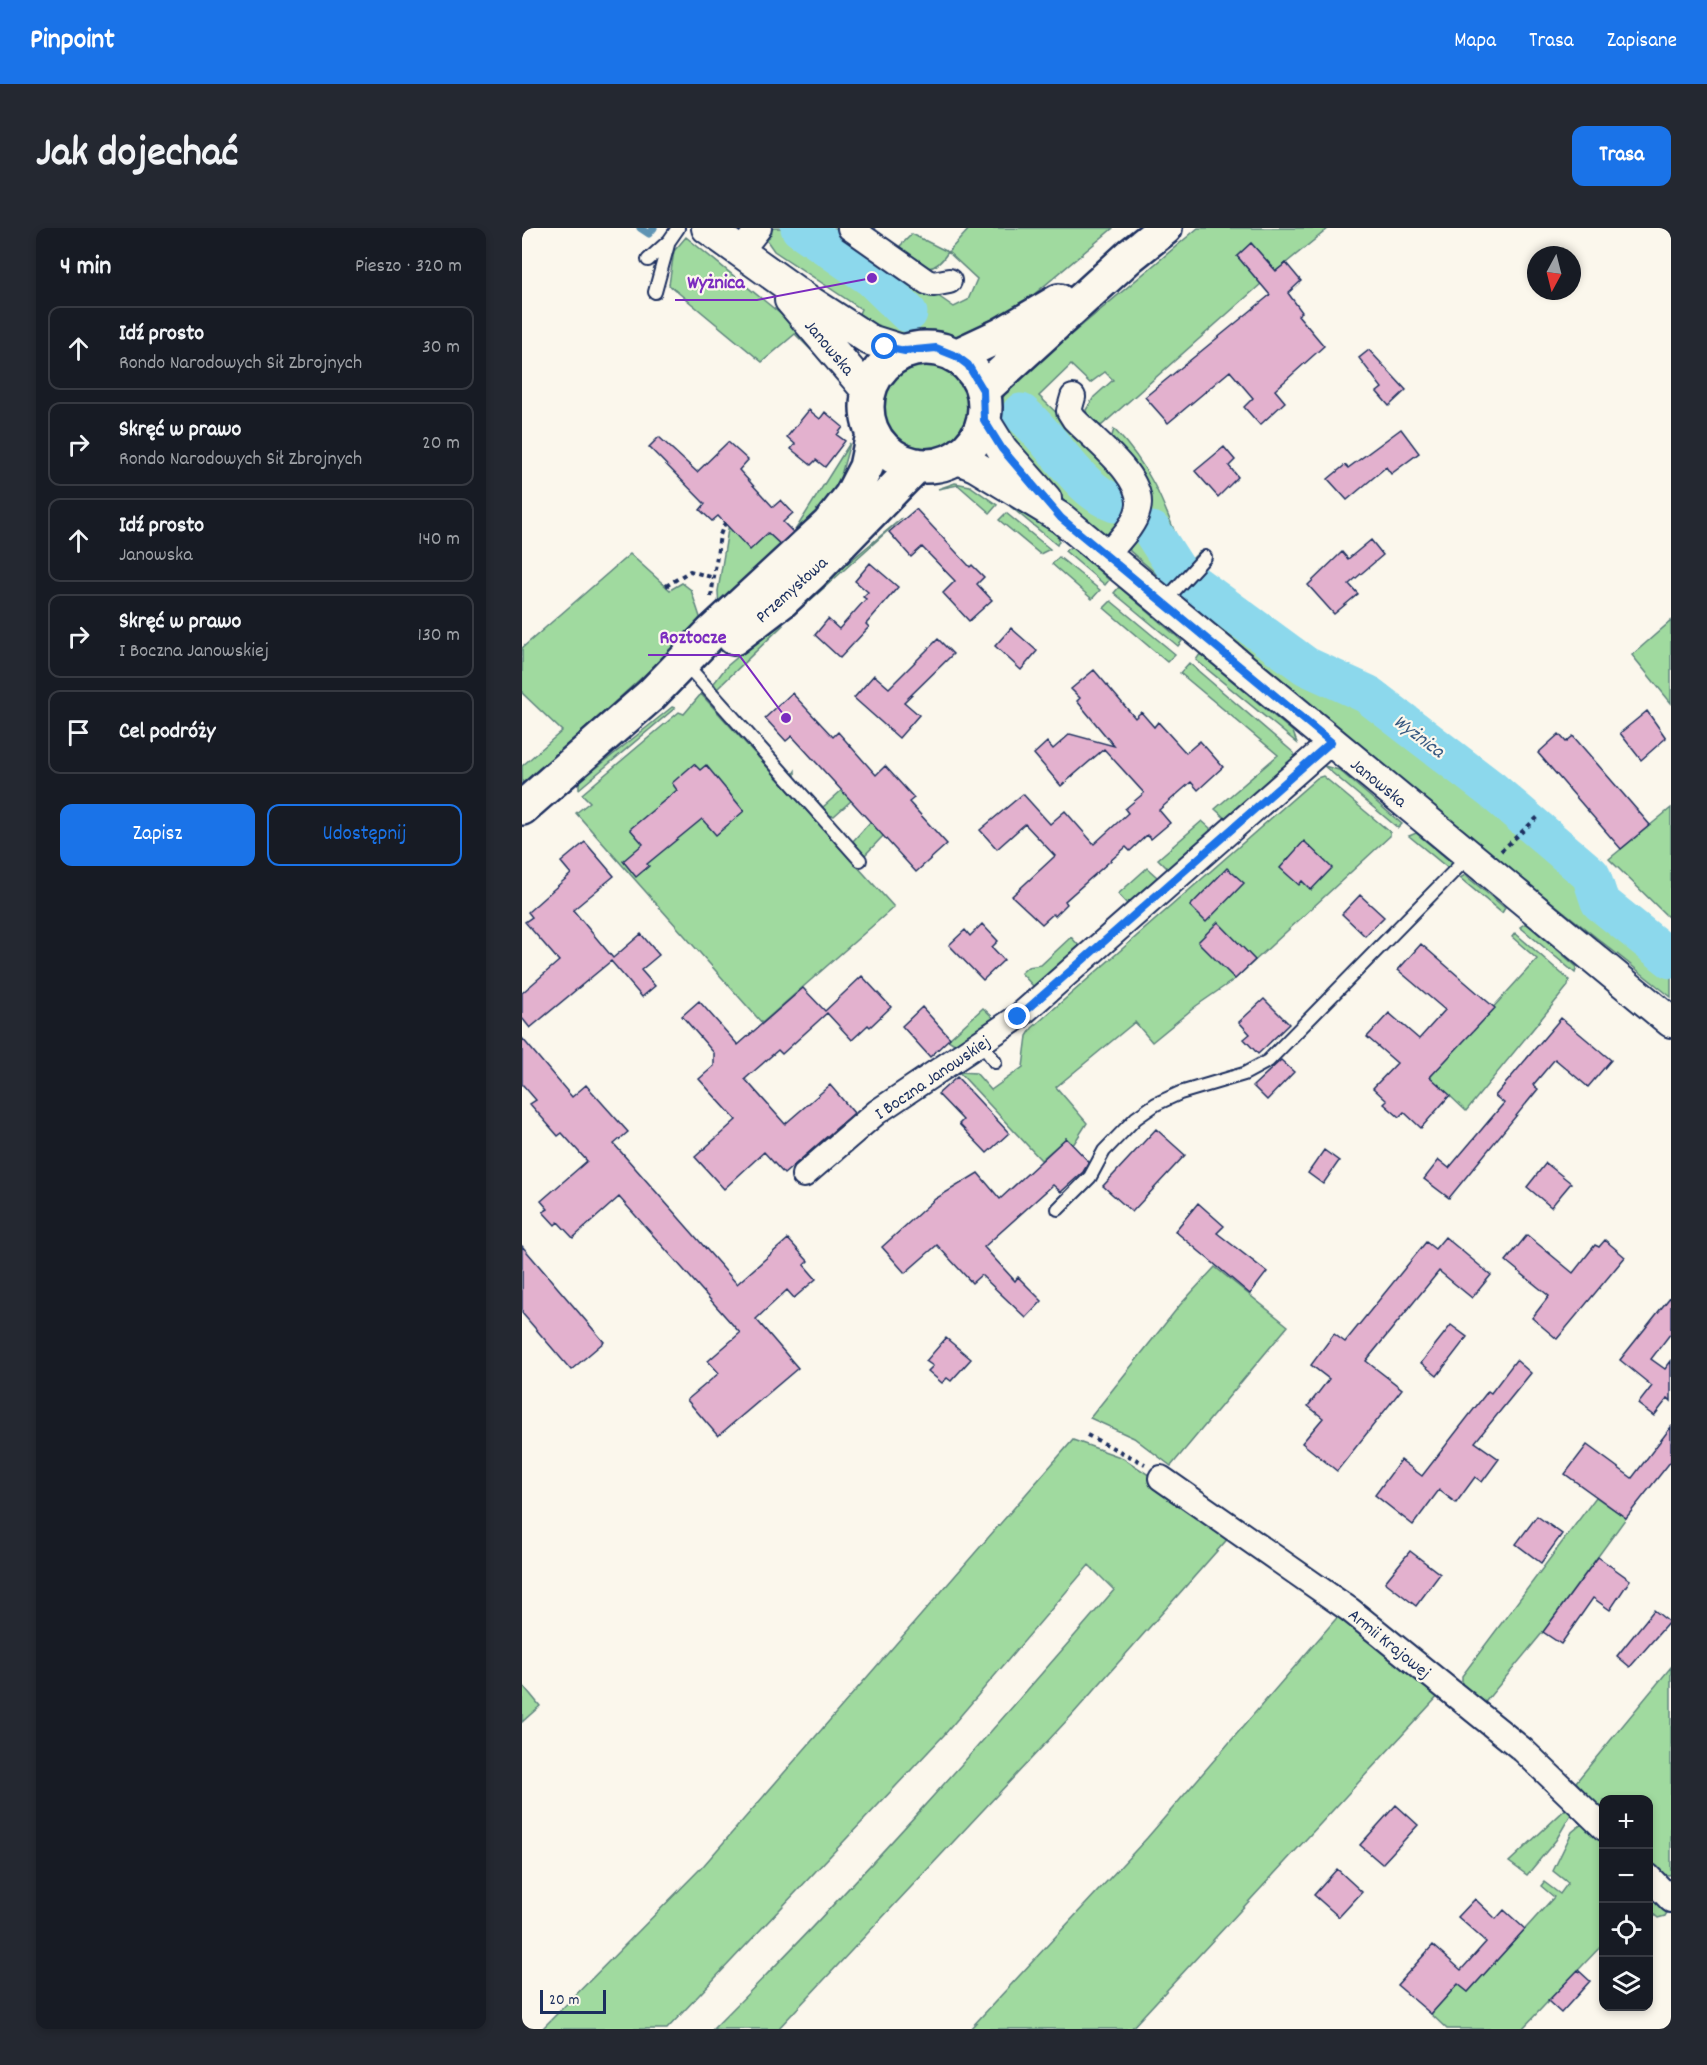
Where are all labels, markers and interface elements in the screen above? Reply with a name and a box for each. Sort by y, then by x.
text: Pinpoint [30,22,115,62]
text: Mapa [1454,27,1496,57]
text: Trasa [1529,27,1574,57]
text: Zapisane [1607,27,1677,57]
text: Jak dojechać [36,126,238,186]
button: Trasa [1572,126,1671,186]
north arrow [1527,246,1581,300]
text: 4 min [60,249,111,286]
text: Pieszo · 320 m [355,253,462,281]
callout: Wyżnica [675,262,757,300]
text: Wyżnica [687,270,745,298]
street label: Janowska [797,315,859,382]
text: Idź prosto [119,319,204,350]
icon: ahead [62,332,95,365]
route start [871,333,897,359]
text: 30 m [422,334,460,362]
text: Rondo Narodowych Sił Zbrojnych [119,350,362,378]
text: Skręć w prawo [119,415,241,446]
icon: right [62,428,95,461]
text: 20 m [422,430,460,458]
text: Rondo Narodowych Sił Zbrojnych [119,446,362,474]
text: Idź prosto [119,511,204,542]
icon: ahead [62,524,95,557]
text: 140 m [418,526,460,554]
text: Janowska [119,542,193,570]
street label: Przemysłowa [751,551,835,630]
text: Skręć w prawo [119,607,241,638]
callout: Roztocze [648,617,739,655]
icon: right [62,620,95,653]
text: 130 m [418,622,460,650]
text: Roztocze [660,625,727,653]
text: I Boczna Janowskiej [119,638,269,666]
water label: Wyżnica [1387,709,1451,767]
icon: arrive [62,716,95,749]
text: Cel podróży [119,717,215,748]
street label: Janowska [1344,753,1411,815]
button: Zapisz [60,804,255,866]
button: Udostępnij [267,804,462,866]
route end [1004,1003,1030,1029]
street label: I Boczna Janowskiej [870,1031,996,1127]
street label: Armii Krajowej [1342,1604,1435,1686]
map controls [1599,1795,1653,2011]
button: + [1599,1795,1653,1849]
button: − [1599,1849,1653,1903]
button: locate [1599,1903,1653,1957]
button: layers [1599,1957,1653,2011]
scale bar [540,1987,606,2014]
text: 20 m [549,1989,579,2012]

